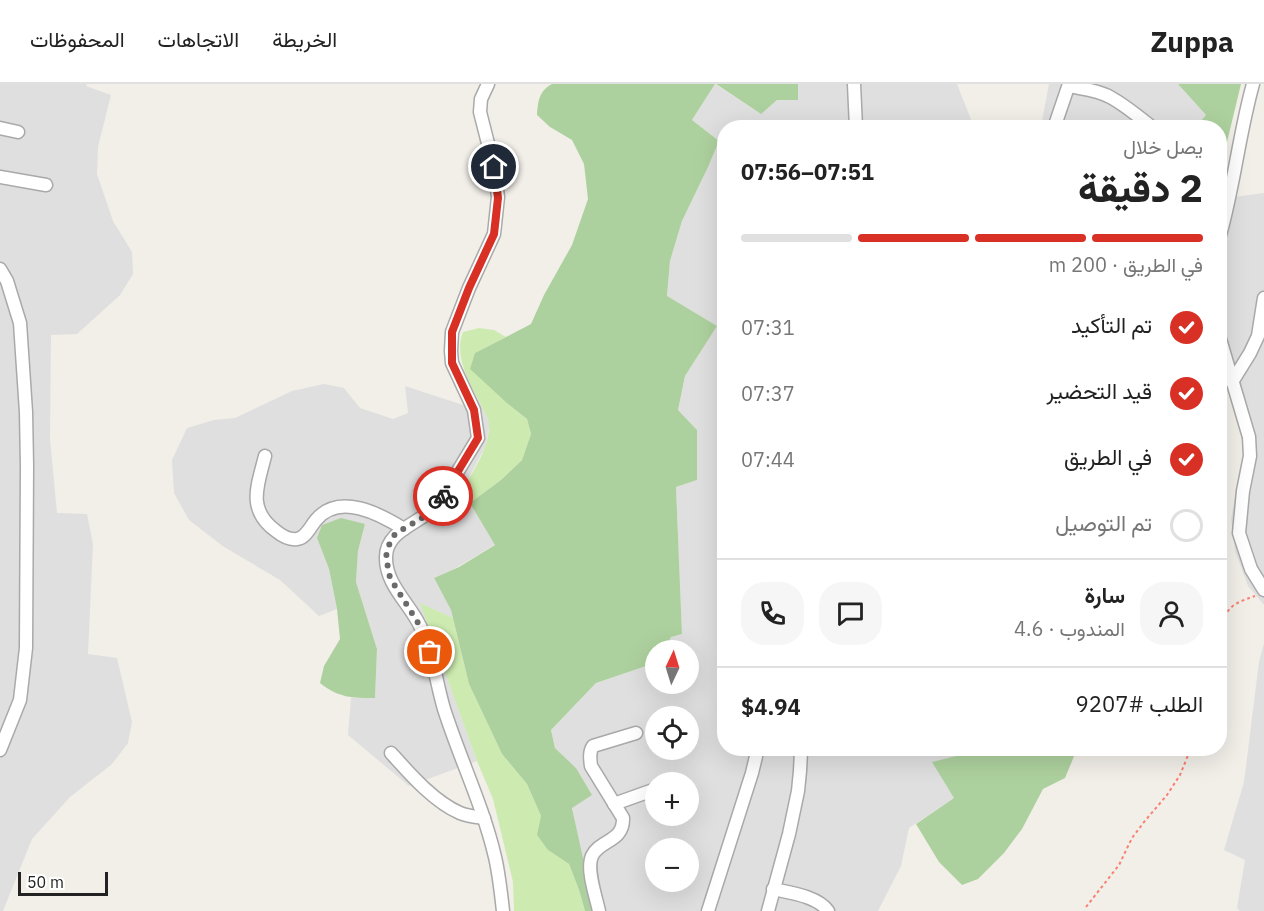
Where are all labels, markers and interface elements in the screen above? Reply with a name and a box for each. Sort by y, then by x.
text: Zuppa [1150,23,1234,60]
text: المحفوظات [30,25,125,53]
text: الاتجاهات [158,25,239,53]
text: الخريطة [272,25,337,53]
text: يصل خلال [1123,133,1203,160]
pin [468,141,519,192]
icon: home [477,150,510,183]
text: 07:51–07:56 [741,157,874,186]
text: 2 دقيقة [1078,162,1203,213]
text: في الطريق · 200 m [1049,251,1203,278]
text: تم التأكيد [1071,310,1152,339]
icon: check [1170,311,1203,344]
text: 07:31 [741,314,795,341]
text: قيد التحضير [1047,376,1152,405]
icon: check [1170,377,1203,410]
text: 07:37 [741,380,795,407]
text: في الطريق [1064,442,1152,471]
icon: check [1170,443,1203,476]
text: 07:44 [741,446,795,473]
courier [413,466,473,526]
icon: bike [427,480,460,513]
text: تم التوصيل [1055,508,1152,537]
text: سارة [1084,580,1125,609]
button: phone [741,582,804,645]
button: chat [819,582,882,645]
button: person [1140,582,1203,645]
text: المندوب · 4.6 [1014,615,1125,642]
pin [404,626,455,677]
icon: bag [413,635,446,668]
north arrow [645,640,699,694]
map controls [645,640,699,892]
text: الطلب #9207 [1076,689,1203,718]
text: $4.94 [741,692,801,721]
button: locate [645,706,699,760]
button: + [645,772,699,826]
button: − [645,838,699,892]
scale bar [18,869,108,896]
text: 50 m [27,872,64,892]

